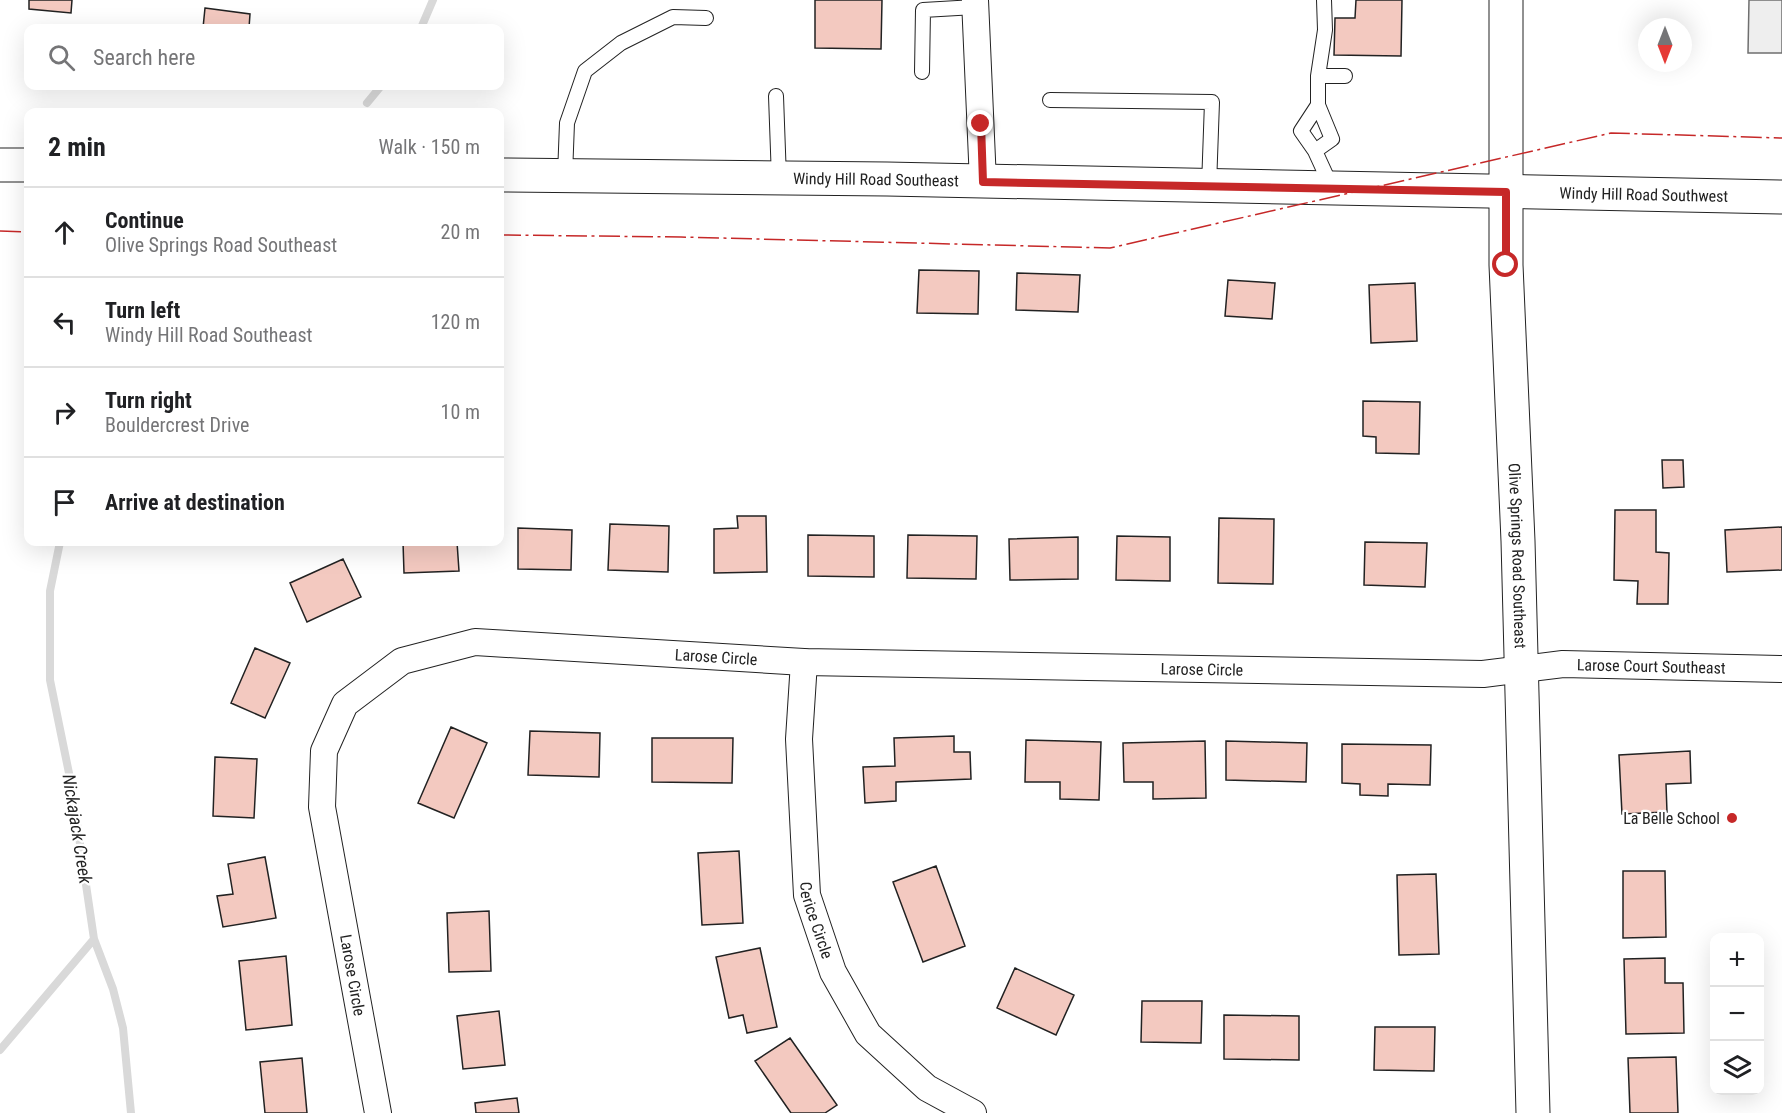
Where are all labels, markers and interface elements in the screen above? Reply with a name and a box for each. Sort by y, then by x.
north arrow [1638,18,1692,72]
search box [24,24,504,90]
icon: search [45,41,78,74]
text: Search here [93,45,195,70]
route end [967,110,993,136]
text: 2 min [48,132,106,162]
text: Walk · 150 m [379,135,480,159]
street label: Windy Hill Road Southeast [793,169,959,190]
street label: Windy Hill Road Southwest [1559,184,1729,206]
text: Continue [105,208,184,233]
icon: ahead [48,216,81,249]
text: 20 m [441,220,480,244]
text: Olive Springs Road Southeast [105,233,337,257]
route start [1492,251,1518,277]
text: Turn left [105,298,180,323]
icon: left [48,306,81,339]
text: 120 m [431,310,480,334]
text: Windy Hill Road Southeast [105,323,313,347]
text: Turn right [105,388,192,413]
icon: right [48,396,81,429]
text: 10 m [441,400,480,424]
text: Bouldercrest Drive [105,413,249,437]
street label: Olive Springs Road Southeast [1505,463,1530,649]
icon: arrive [48,486,81,519]
text: Arrive at destination [105,490,285,515]
street label: Larose Circle [674,645,758,669]
street label: Larose Court Southeast [1577,655,1726,678]
street label: Larose Circle [1160,659,1243,680]
water label: Nickajack Creek [58,773,97,886]
place label: La Belle School [1623,809,1720,828]
marker: La Belle School [1725,811,1739,825]
street label: Cerice Circle [796,881,837,961]
street label: Larose Circle [336,933,369,1017]
map controls [1710,933,1764,1095]
button: + [1710,933,1764,987]
button: − [1710,987,1764,1041]
button: layers [1710,1041,1764,1095]

